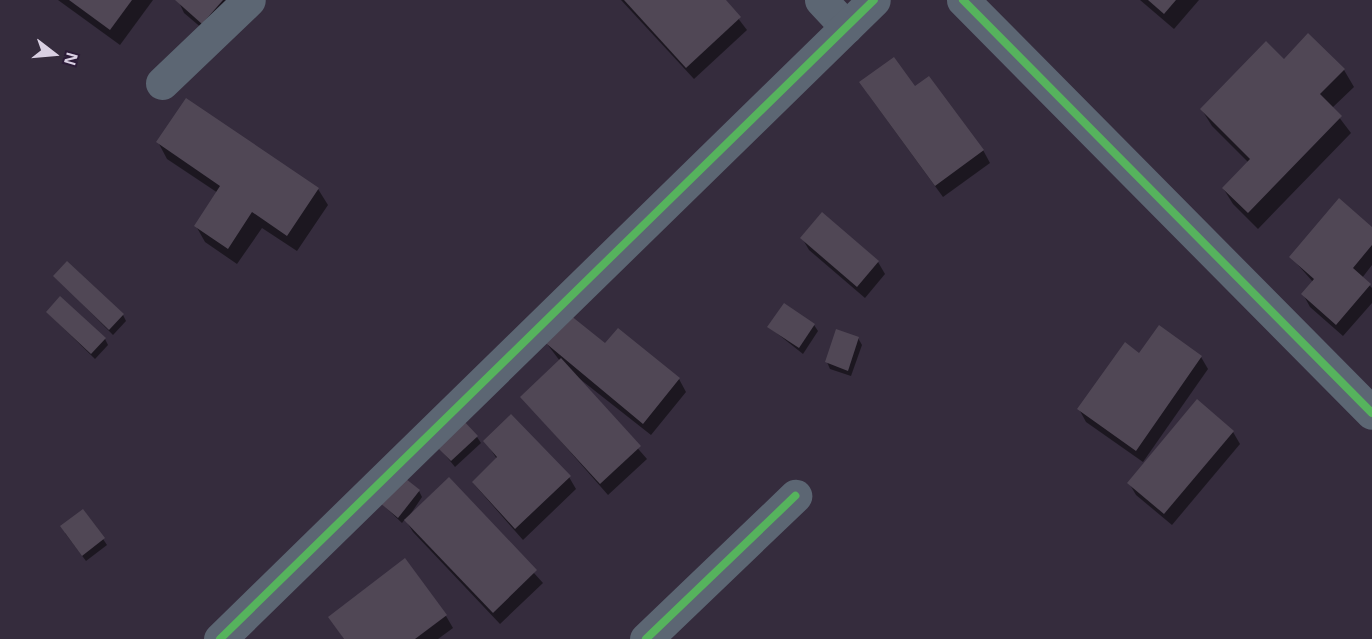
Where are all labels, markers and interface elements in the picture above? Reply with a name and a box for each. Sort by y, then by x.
north arrow [24,24,84,84]
text: N [59,50,84,68]

